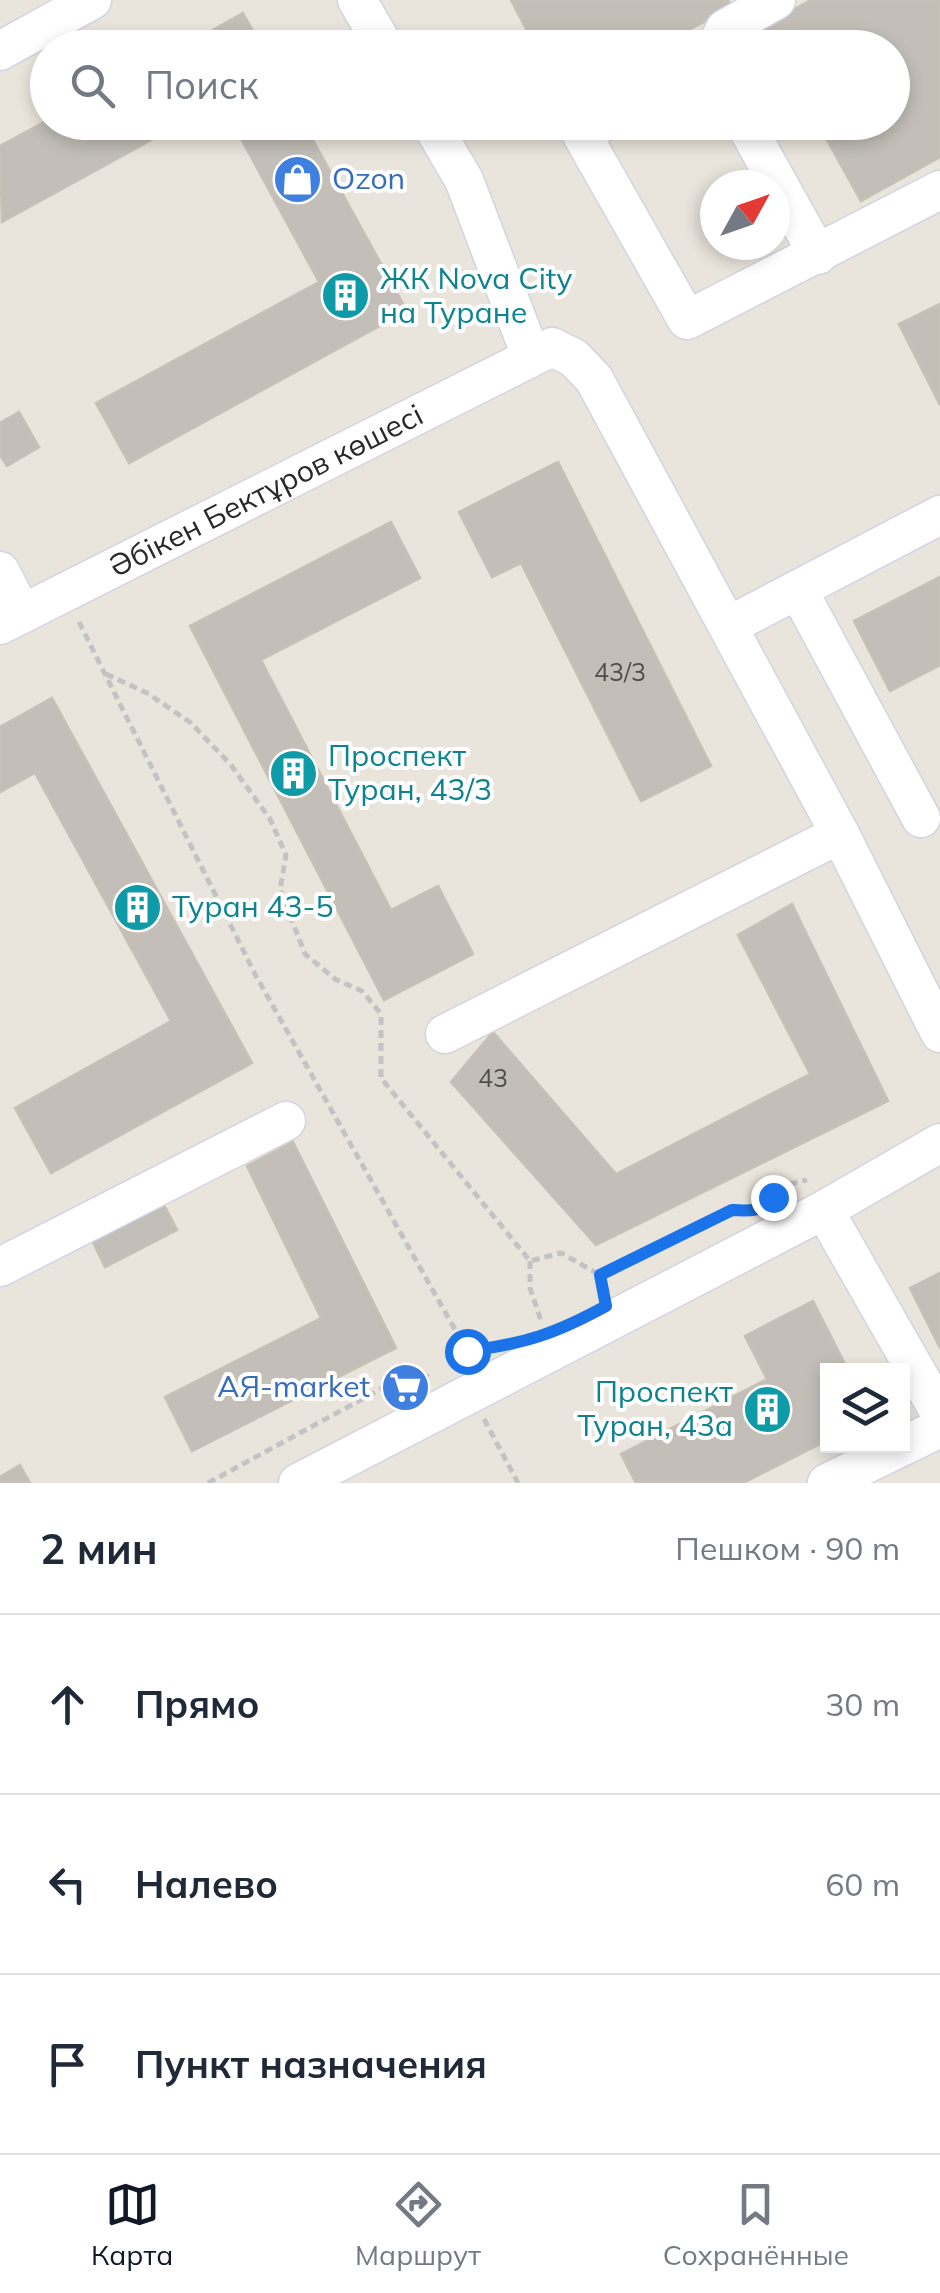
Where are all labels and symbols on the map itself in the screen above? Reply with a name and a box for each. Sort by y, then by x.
shop icon: Ozon [271,153,323,205]
place label: Ozon [332,159,405,197]
north arrow [700,170,790,260]
place label: ЖК Nova City на Туране [380,259,573,331]
building icon: ЖК Nova City на Туране [319,270,371,322]
street label: Әбікен Бектұров көшесі [102,395,429,585]
house number: 43/3 [594,656,646,687]
place label: Проспект Туран, 43/3 [328,736,492,808]
building icon: Проспект Туран, 43/3 [267,747,319,799]
building icon: Туран 43-5 [111,881,163,933]
place label: Туран 43-5 [172,887,333,925]
house number: 43 [478,1062,508,1093]
route end [751,1175,797,1221]
route start [445,1329,491,1375]
supermarket icon: АЯ-market [379,1361,431,1413]
place label: АЯ-market [217,1367,370,1405]
place label: Проспект Туран, 43а [577,1372,733,1444]
building icon: Проспект Туран, 43а [742,1383,794,1435]

